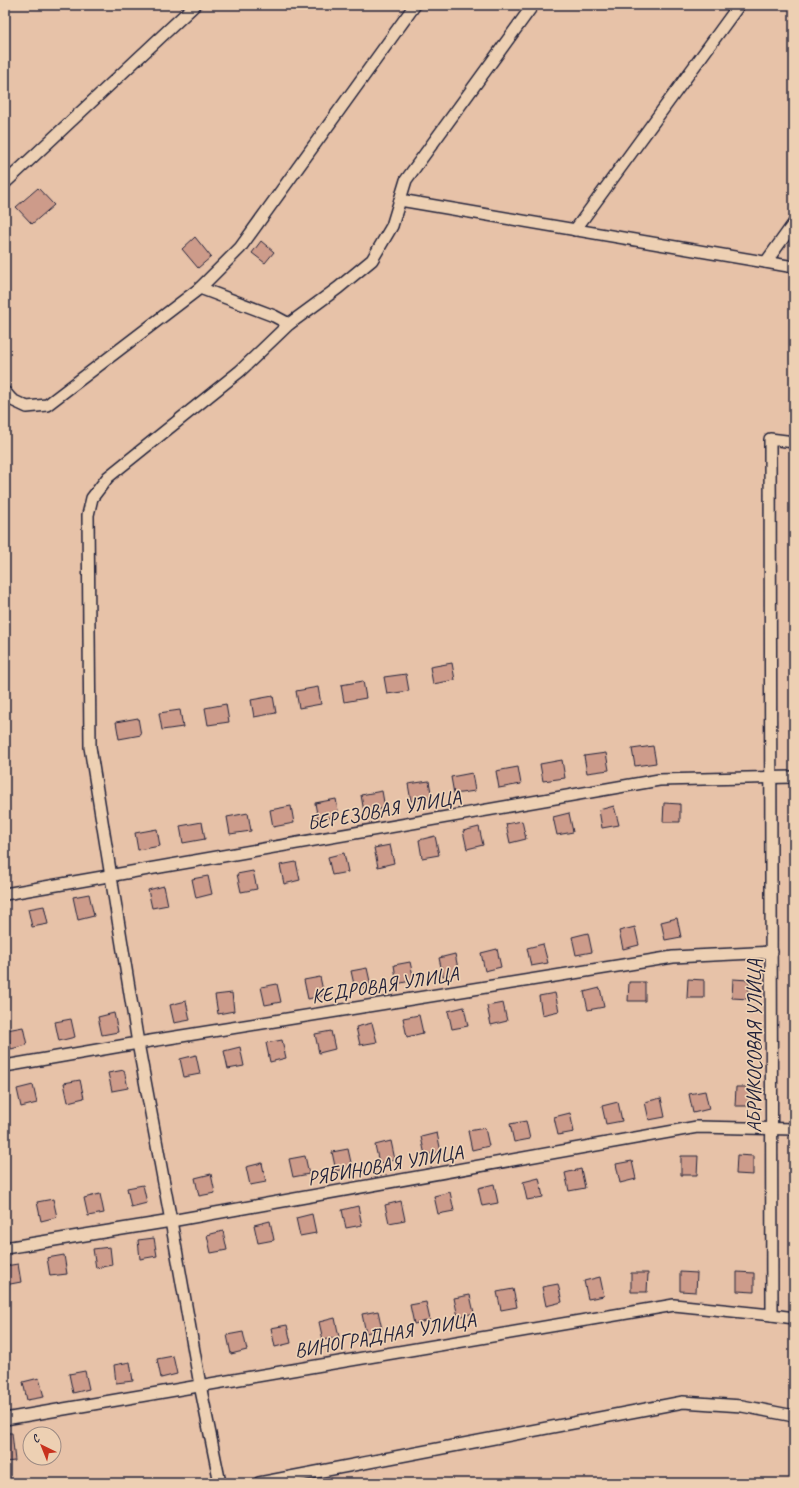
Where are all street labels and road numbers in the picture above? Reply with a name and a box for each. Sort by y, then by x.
street label: БЕРЕЗОВАЯ УЛИЦА [305,784,464,836]
street label: АБРИКОСОВАЯ УЛИЦА [742,958,767,1133]
street label: КЕДРОВАЯ УЛИЦА [310,961,461,1009]
street label: РЯБИНОВАЯ УЛИЦА [305,1139,466,1191]
street label: ВИНОГРАДНАЯ УЛИЦА [293,1307,478,1363]

